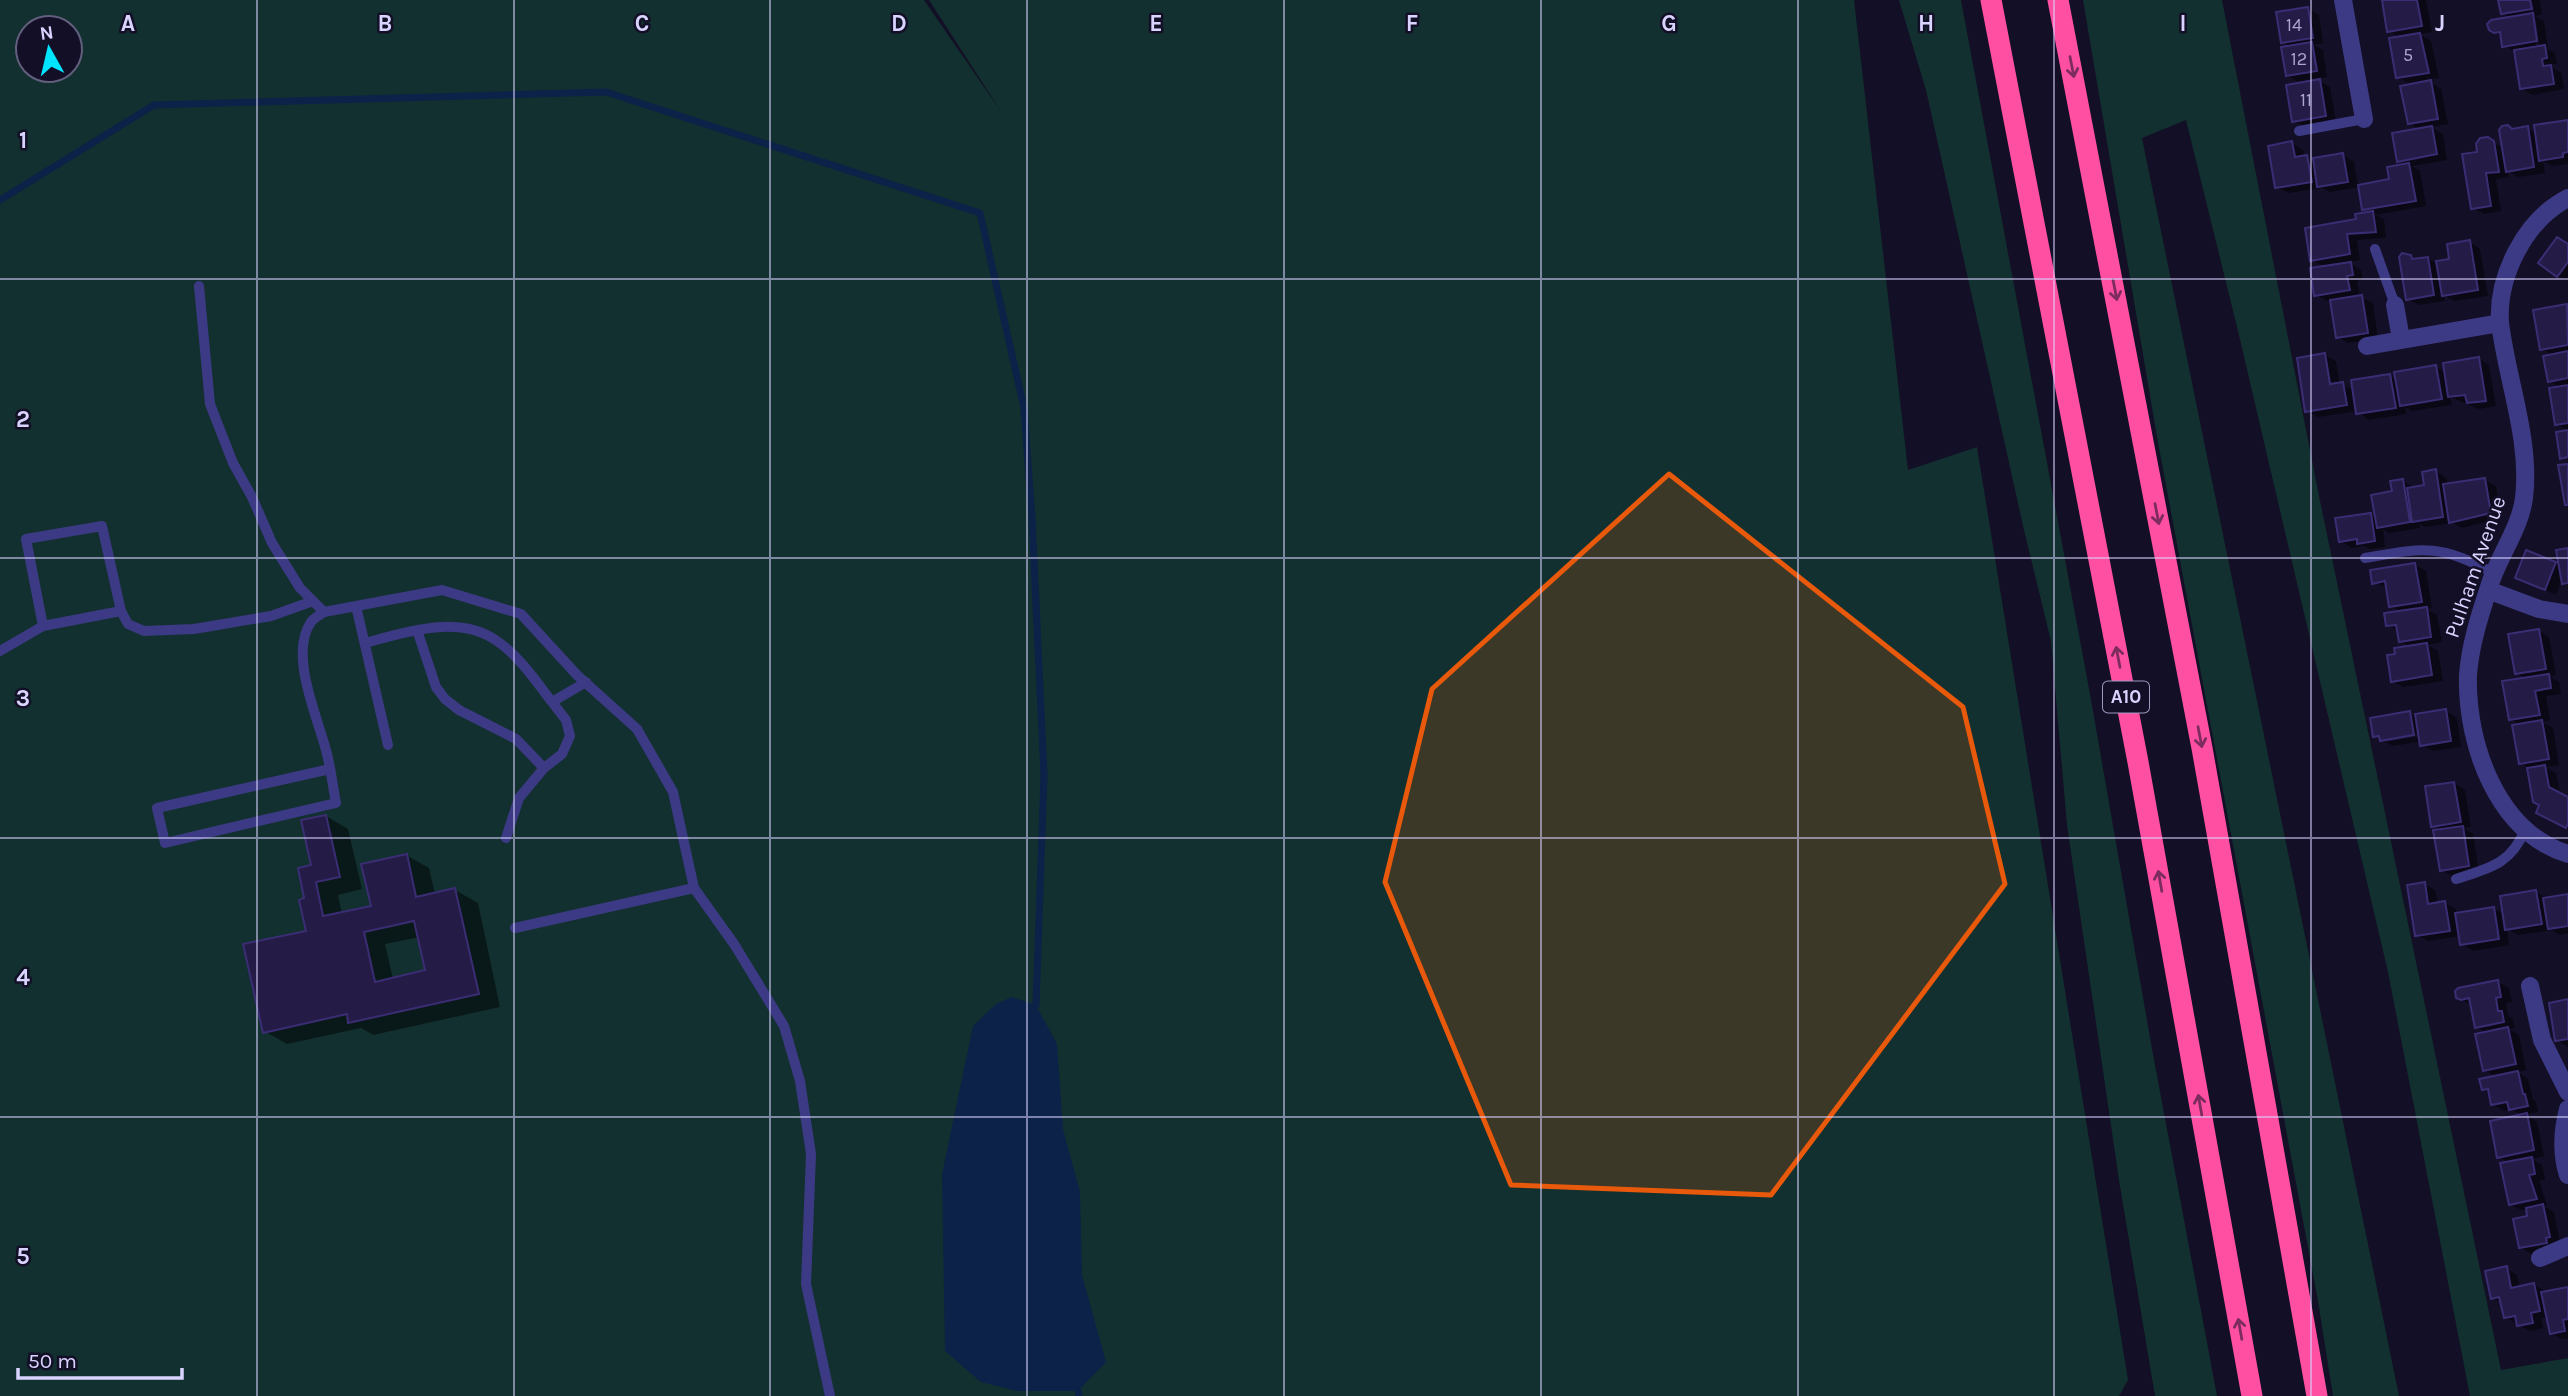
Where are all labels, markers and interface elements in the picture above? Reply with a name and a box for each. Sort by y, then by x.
text: A [121,10,135,37]
text: B [378,10,392,37]
text: C [635,10,649,37]
text: D [891,10,907,37]
text: E [1149,10,1163,37]
text: F [1406,10,1418,37]
text: G [1661,10,1677,37]
text: H [1918,10,1934,37]
text: I [2179,10,2187,37]
text: J [2435,10,2445,37]
north arrow [14,14,84,84]
house number: 14 [2286,14,2302,36]
text: N [38,21,55,45]
house number: 5 [2403,44,2413,66]
house number: 12 [2291,48,2307,70]
one-way arrow [2065,55,2079,78]
house number: 11 [2300,89,2312,111]
text: 1 [19,127,27,154]
one-way arrow [2108,278,2122,301]
text: 2 [16,406,30,433]
street label: Pulham Avenue [2440,493,2510,641]
one-way arrow [2151,502,2165,525]
one-way arrow [2111,646,2125,669]
road number: A10 [2103,682,2149,712]
text: 3 [16,685,30,712]
one-way arrow [2194,725,2207,748]
one-way arrow [2153,870,2166,893]
text: 4 [16,964,30,991]
one-way arrow [2193,1094,2206,1117]
text: 5 [16,1243,30,1270]
one-way arrow [2233,1318,2246,1341]
scale bar [18,1336,182,1380]
text: 50 m [28,1349,77,1373]

